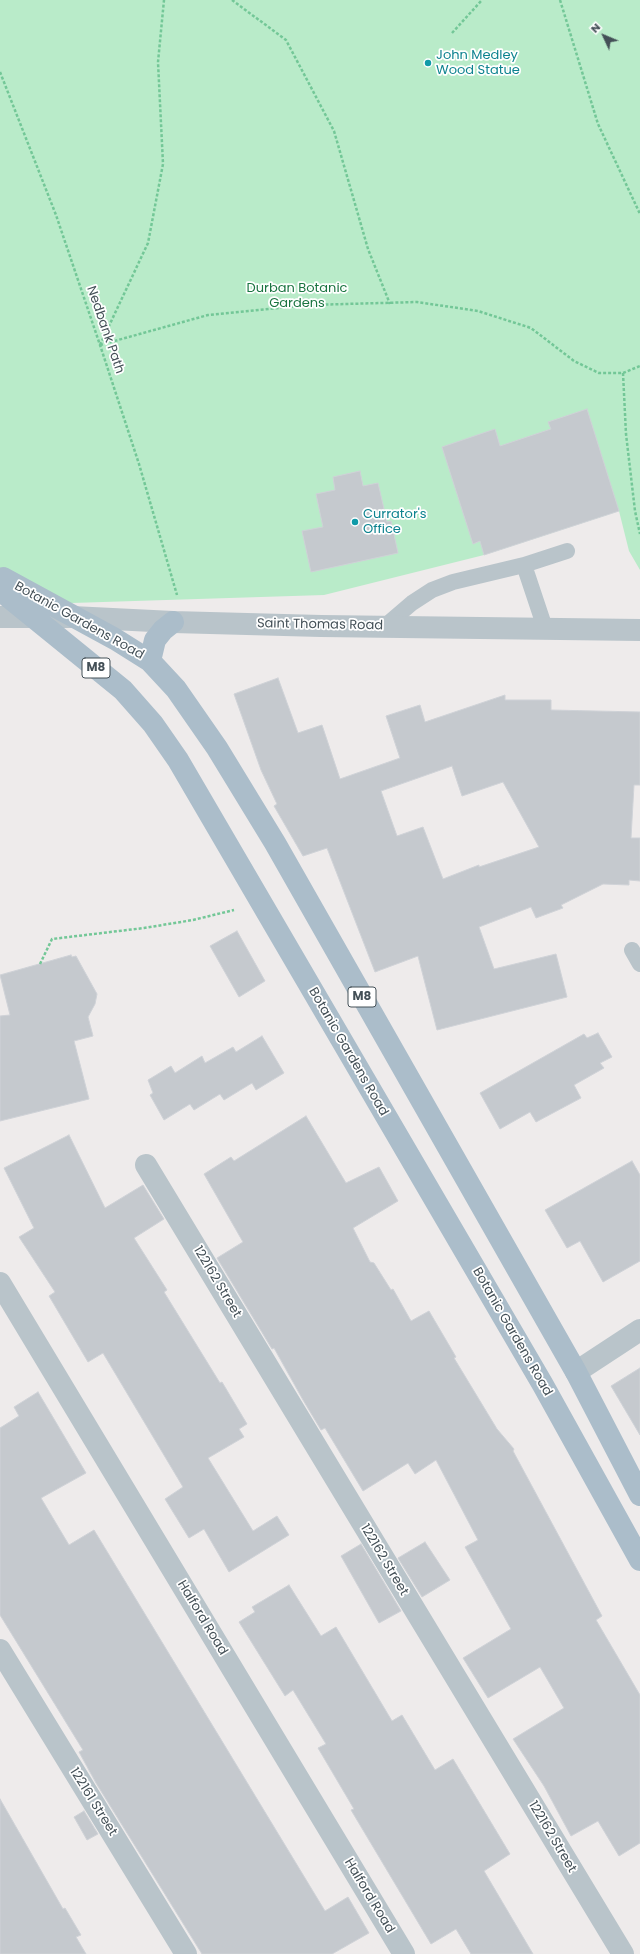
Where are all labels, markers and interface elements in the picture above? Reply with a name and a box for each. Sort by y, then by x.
north arrow [584,16,624,56]
text: N [587,19,604,36]
place label: John Medley Wood Statue [436,48,520,79]
marker: John Medley Wood Statue [423,58,433,68]
park label: Durban Botanic Gardens [247,281,347,312]
street label: Nedbank Path [83,284,127,376]
place label: Currator's Office [363,507,427,538]
marker: Currator's Office [350,517,360,527]
street label: Botanic Gardens Road [12,579,146,663]
street label: Saint Thomas Road [257,616,383,634]
road number: M8 [82,658,110,678]
street label: Botanic Gardens Road [305,985,391,1119]
road number: M8 [348,987,376,1007]
street label: 122162 Street [190,1243,244,1321]
street label: Botanic Gardens Road [469,1265,555,1399]
street label: 122162 Street [357,1521,411,1599]
street label: Halford Road [174,1578,230,1658]
street label: 122161 Street [66,1765,120,1839]
street label: 122162 Street [525,1798,579,1876]
street label: Halford Road [341,1856,397,1936]

